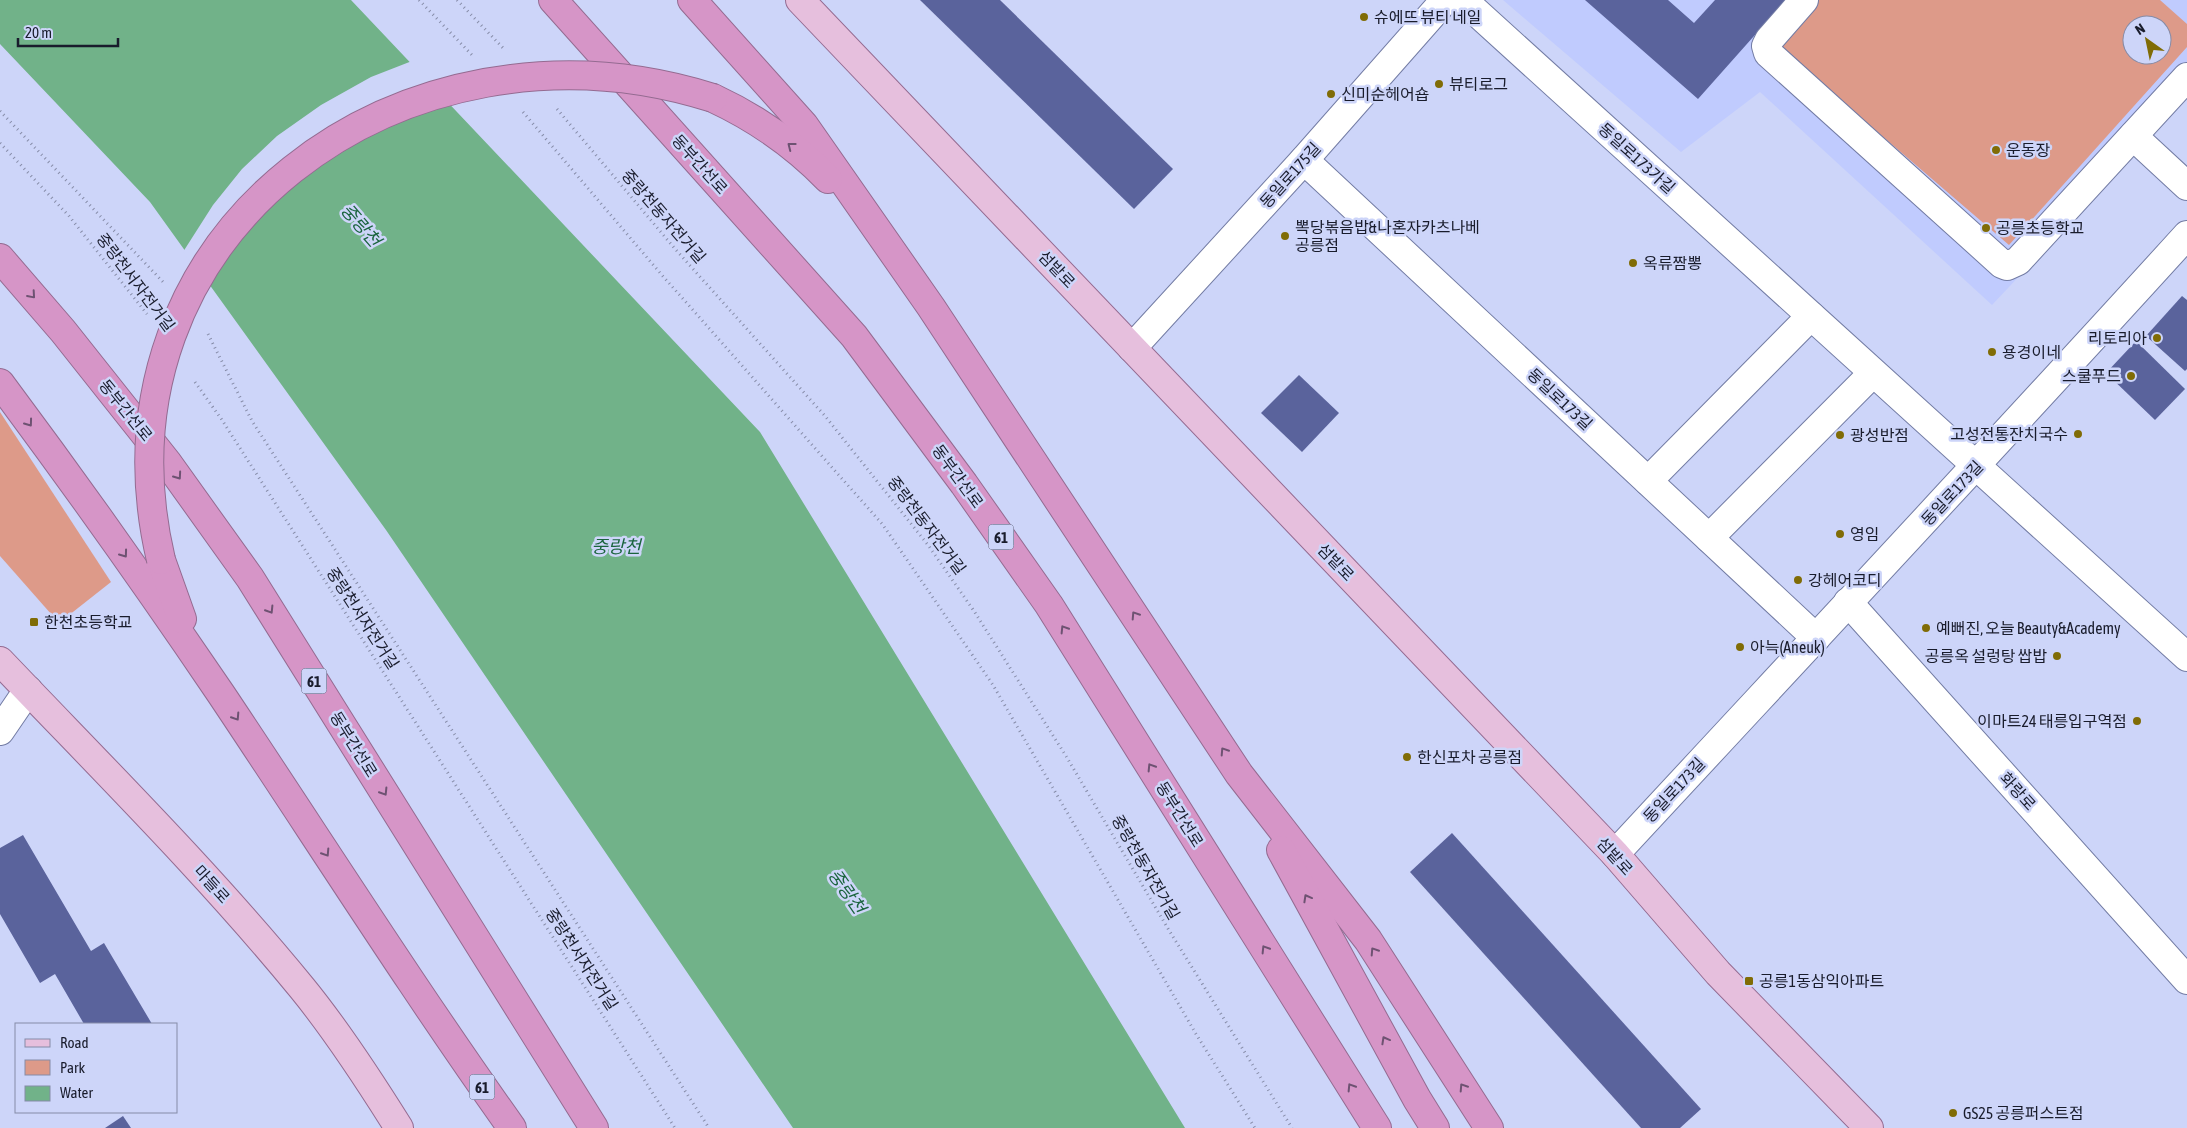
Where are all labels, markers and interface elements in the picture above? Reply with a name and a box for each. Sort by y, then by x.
place label: 슈에뜨 뷰티 네일 [1374,8,1481,26]
marker: 슈에뜨 뷰티 네일 [1358,11,1370,23]
scale bar [18,15,118,47]
north arrow [2122,15,2172,65]
text: N [2132,20,2148,38]
text: 20 m [25,24,52,41]
place label: 뷰티로그 [1449,75,1508,93]
marker: 뷰티로그 [1433,78,1445,90]
place label: 신미순헤어숍 [1341,85,1429,103]
marker: 신미순헤어숍 [1325,88,1337,100]
street label: 동일로173가길 [1595,119,1679,197]
street label: 동부간선로 [669,131,731,198]
street label: 동일로175길 [1256,139,1324,211]
place label: 운동장 [2006,141,2050,159]
one-way arrow [788,143,797,152]
marker: 운동장 [1990,144,2002,156]
street label: 중랑천동자전거길 [619,166,709,266]
water label: 중랑천 [337,199,387,252]
place label: 뽁당볶음밥&나혼자카츠나베 공릉점 [1295,218,1480,254]
place label: 공릉초등학교 [1996,219,2084,237]
marker: 공릉초등학교 [1980,222,1992,234]
street label: 중랑천서자전거길 [93,230,179,334]
marker: 뽁당볶음밥&나혼자카츠나베 공릉점 [1279,230,1291,242]
street label: 섬밭로 [1035,247,1079,291]
place label: 옥류짬뽕 [1643,254,1702,272]
marker: 옥류짬뽕 [1627,257,1639,269]
one-way arrow [26,289,35,298]
place label: 리토리아 [2088,329,2147,347]
marker: 리토리아 [2151,332,2163,344]
place label: 용경이네 [2002,343,2061,361]
marker: 용경이네 [1986,346,1998,358]
street label: 동일로173길 [1524,365,1596,433]
place label: 스쿨푸드 [2062,367,2121,385]
marker: 스쿨푸드 [2125,370,2137,382]
street label: 동부간선로 [96,376,156,444]
one-way arrow [23,417,32,427]
place label: 고성전통잔치국수 [1950,425,2068,443]
place label: 광성반점 [1850,426,1909,444]
marker: 고성전통잔치국수 [2072,428,2084,440]
marker: 광성반점 [1834,429,1846,441]
street label: 동부간선로 [929,441,987,511]
street label: 동일로173길 [1918,457,1986,529]
one-way arrow [172,470,181,480]
street label: 중랑천동자전거길 [884,473,970,577]
road number: 61 [988,524,1014,550]
place label: 영임 [1850,525,1879,543]
marker: 영임 [1834,528,1846,540]
water label: 중랑천 [591,536,643,557]
street label: 섬밭로 [1314,540,1358,584]
one-way arrow [118,549,127,558]
street label: 중랑천서자전거길 [323,564,403,672]
place label: 강헤어코디 [1808,571,1882,589]
marker: 강헤어코디 [1792,574,1804,586]
one-way arrow [264,604,273,613]
one-way arrow [1131,612,1141,621]
place label: 한천초등학교 [44,613,132,631]
marker: 한천초등학교 [28,616,40,628]
place label: 예뻐진, 오늘 Beauty&Academy [1936,619,2121,638]
marker: 예뻐진, 오늘 Beauty&Academy [1920,622,1932,634]
one-way arrow [1061,625,1071,634]
place label: 아늑(Aneuk) [1750,638,1825,657]
marker: 아늑(Aneuk) [1734,641,1746,653]
place label: 공릉옥 설렁탕 쌉밥 [1925,647,2047,665]
marker: 공릉옥 설렁탕 쌉밥 [2051,650,2063,662]
road number: 61 [302,668,326,694]
street label: 동부간선로 [327,708,381,780]
one-way arrow [230,711,239,721]
place label: 이마트24 태릉입구역점 [1977,712,2127,730]
marker: 이마트24 태릉입구역점 [2131,715,2143,727]
one-way arrow [1221,747,1230,757]
place label: 한신포차 공릉점 [1417,748,1522,766]
marker: 한신포차 공릉점 [1401,751,1413,763]
street label: 동일로173길 [1640,754,1708,826]
one-way arrow [1147,763,1157,772]
street label: 화랑로 [1997,769,2040,814]
street label: 동부간선로 [1153,778,1207,850]
one-way arrow [378,787,387,796]
street label: 중랑천동자전거길 [1109,812,1183,922]
street label: 섬밭로 [1594,834,1637,879]
one-way arrow [320,847,329,856]
street label: 마들로 [191,862,234,907]
water label: 중랑천 [824,865,871,919]
one-way arrow [1303,894,1313,903]
street label: 중랑천서자전거길 [542,905,622,1013]
one-way arrow [1261,945,1271,954]
one-way arrow [1371,947,1381,956]
place label: 공릉1동삼익아파트 [1759,972,1884,990]
marker: 공릉1동삼익아파트 [1743,975,1755,987]
legend [15,1023,178,1113]
text: Road [60,1034,89,1051]
one-way arrow [1381,1036,1391,1045]
text: Park [60,1059,85,1076]
road number: 61 [470,1074,494,1100]
one-way arrow [1347,1083,1357,1092]
one-way arrow [1460,1083,1469,1093]
text: Water [60,1084,93,1101]
place label: GS25 공릉퍼스트점 [1963,1104,2084,1122]
marker: GS25 공릉퍼스트점 [1947,1107,1959,1119]

